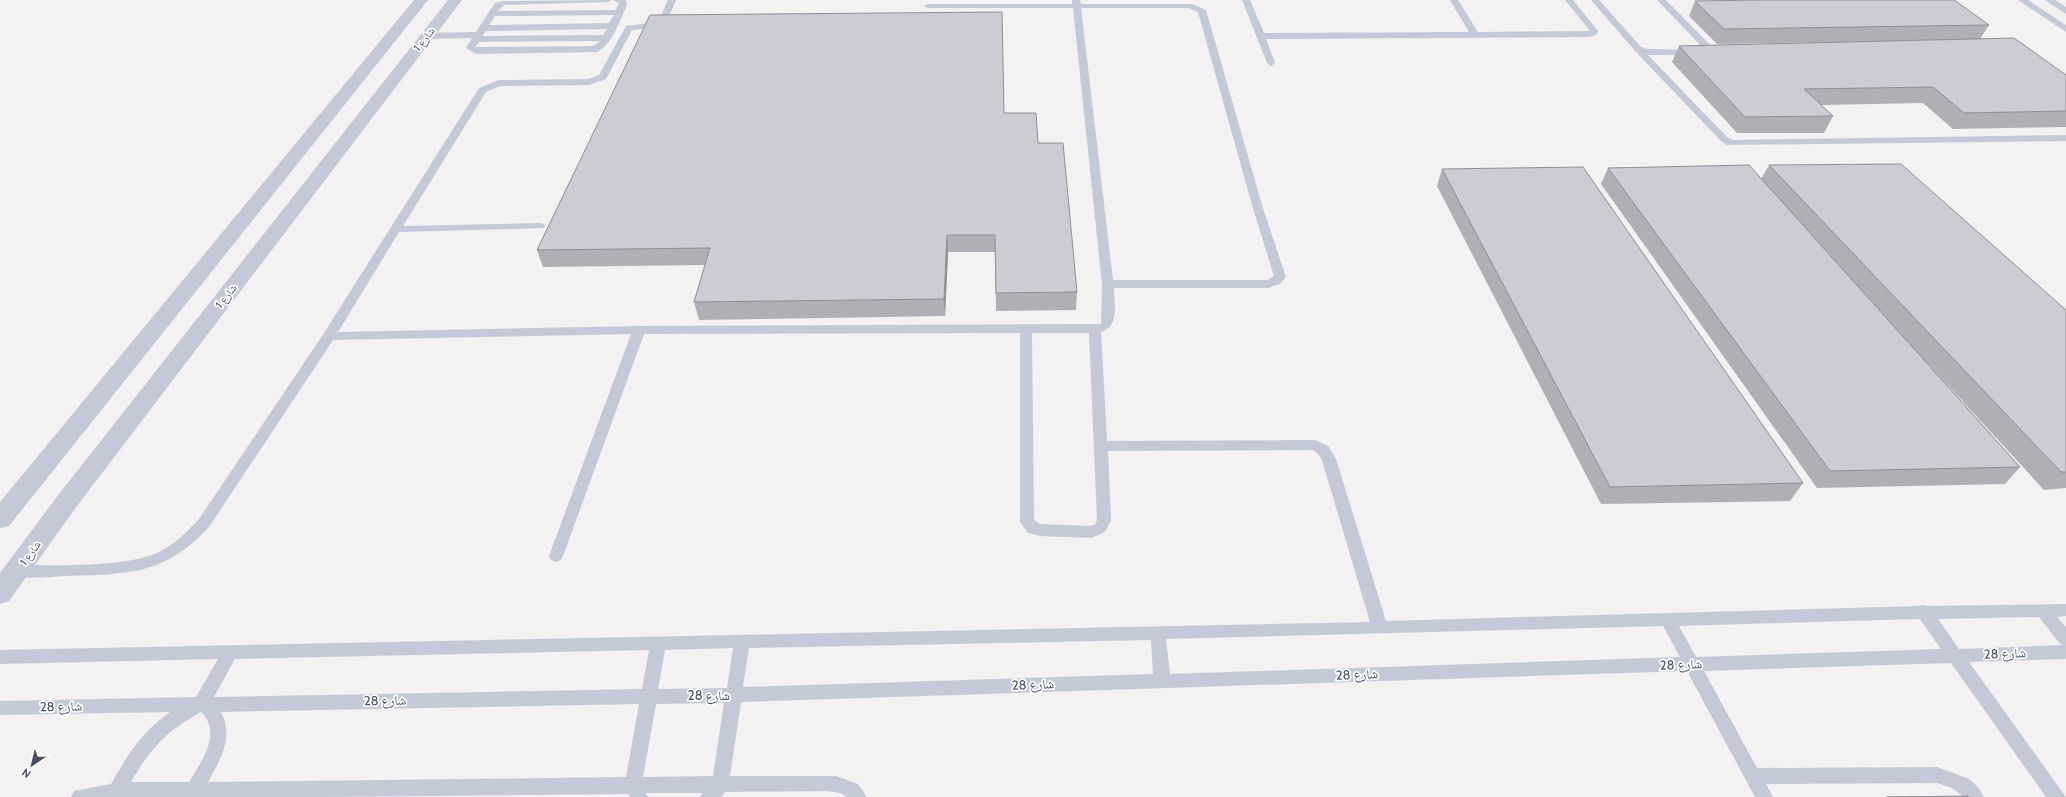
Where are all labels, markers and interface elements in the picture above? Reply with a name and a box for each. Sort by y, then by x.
street label: شارع 1 [410,24,438,54]
street label: شارع 1 [212,281,240,311]
street label: شارع 1 [16,538,44,568]
street label: شارع 28 [1984,644,2027,664]
street label: شارع 28 [1660,655,1703,675]
street label: شارع 28 [1336,665,1379,685]
street label: شارع 28 [1012,675,1055,695]
street label: شارع 28 [688,687,730,705]
street label: شارع 28 [364,692,406,710]
street label: شارع 28 [40,698,82,716]
north arrow [12,745,52,785]
text: N [19,765,33,781]

